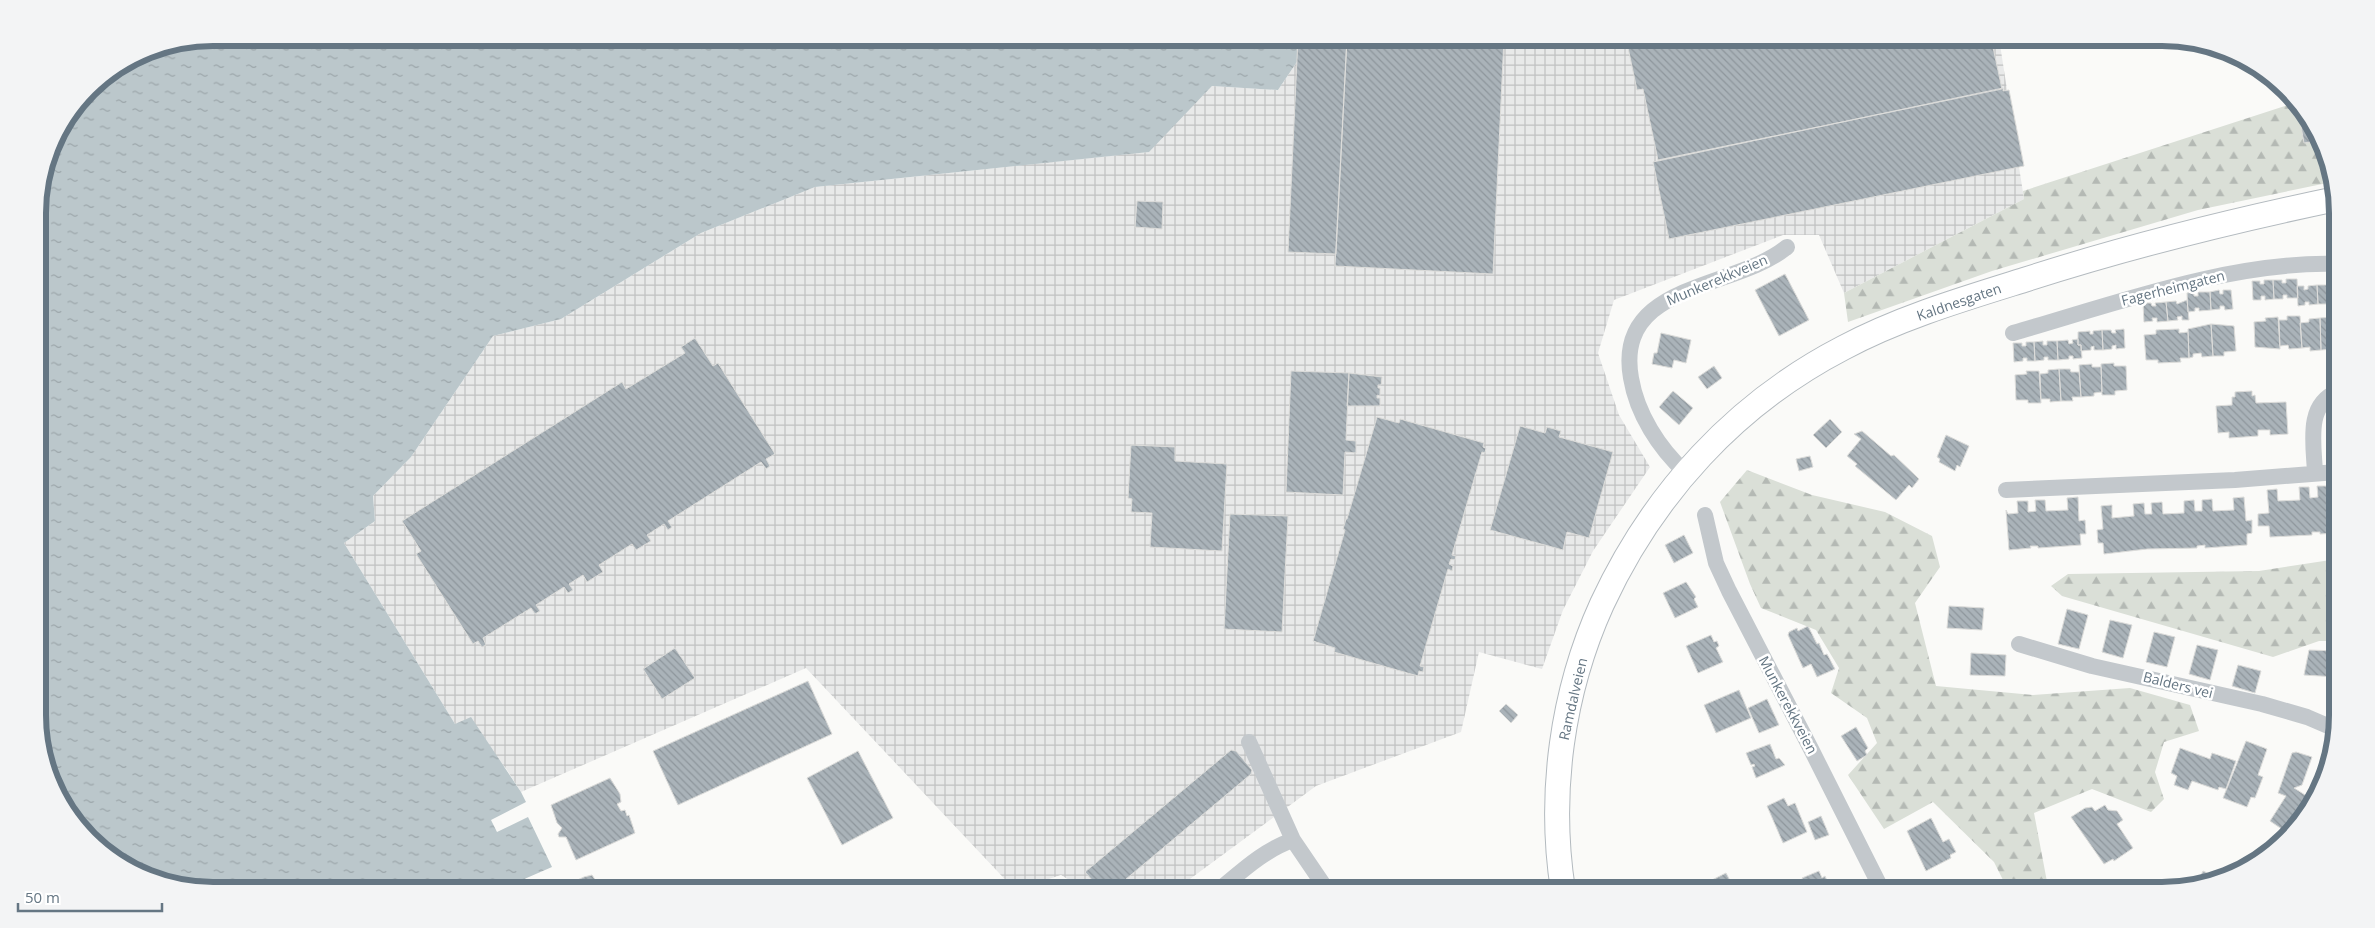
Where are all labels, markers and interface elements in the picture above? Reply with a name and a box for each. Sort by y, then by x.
street label: Munkerekkveien [1663,250,1770,309]
street label: Fagerheimgaten [2119,265,2227,310]
street label: Kaldnesgaten [1914,278,2004,325]
street label: Munkerekkveien [1755,653,1822,757]
street label: Ramdalveien [1554,656,1591,742]
street label: Balders vei [2141,667,2215,702]
scale bar [18,880,161,912]
text: 50 m [25,887,60,907]

